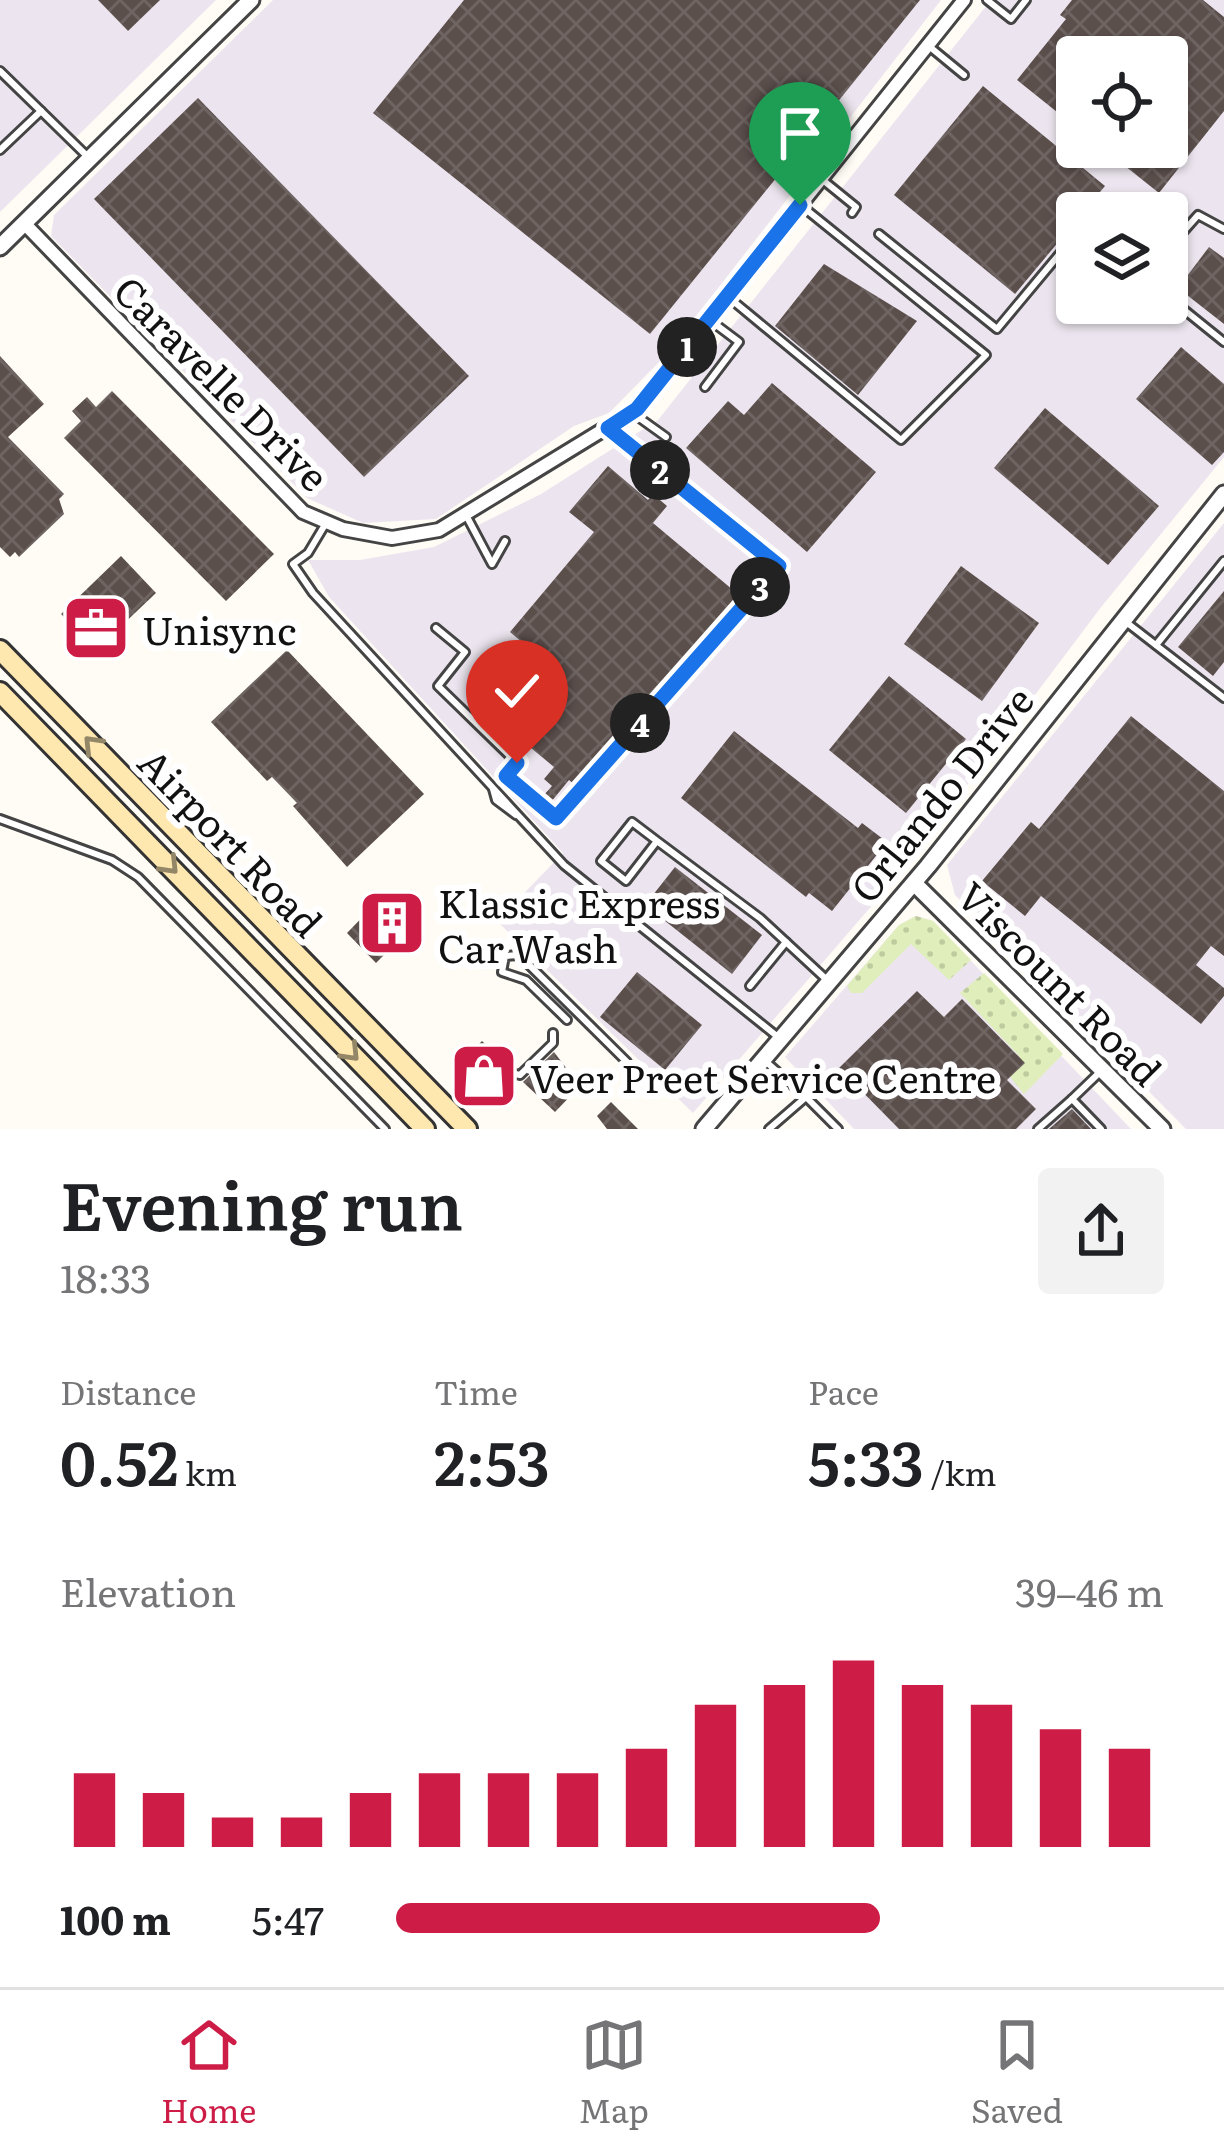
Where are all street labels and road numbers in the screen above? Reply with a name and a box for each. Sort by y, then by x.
street label: Caravelle Drive [102,261,344,503]
street label: Orlando Drive [835,672,1045,914]
street label: Airport Road [127,733,337,949]
street label: Viscount Road [946,867,1176,1097]

